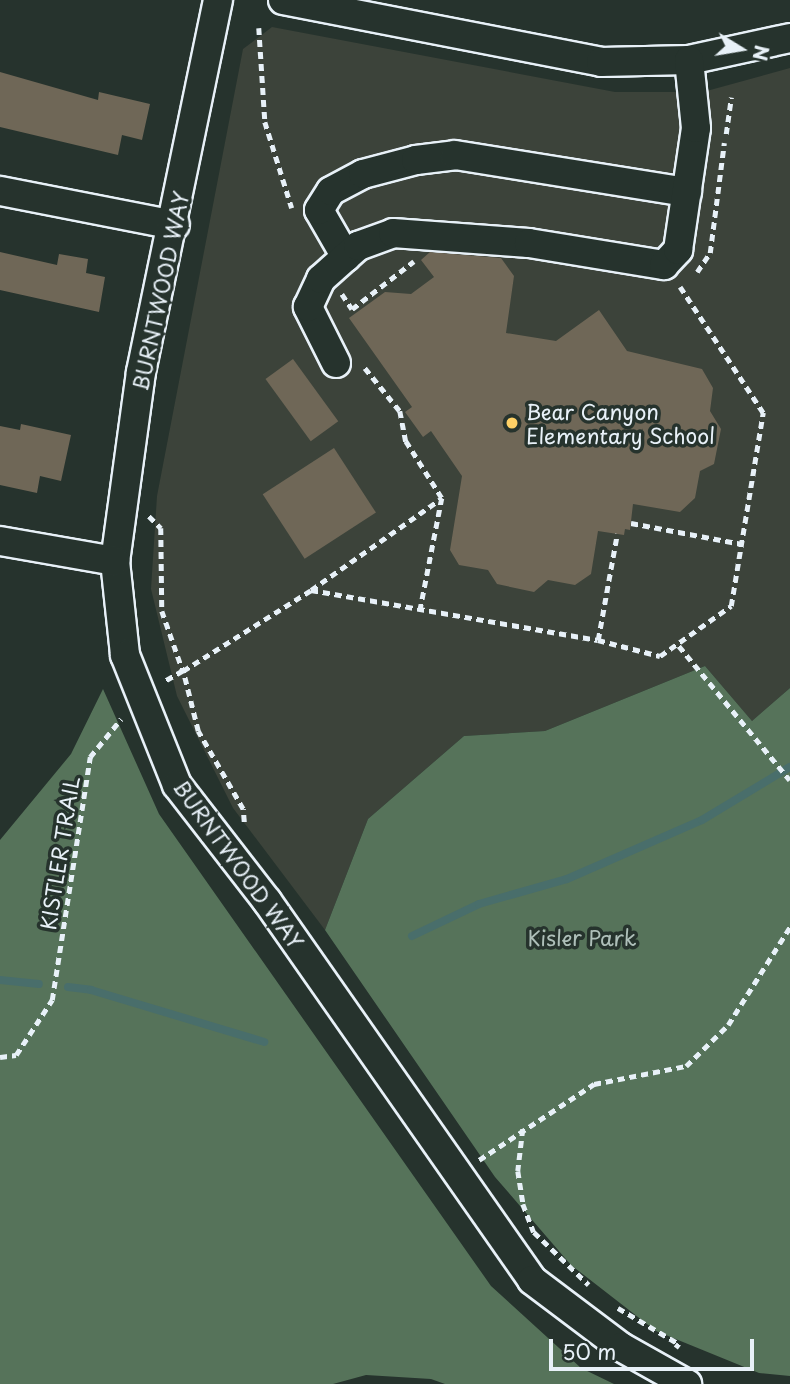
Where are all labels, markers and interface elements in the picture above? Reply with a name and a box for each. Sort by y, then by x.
north arrow [706,14,776,84]
text: N [746,43,777,63]
street label: BURNTWOOD WAY [126,188,194,394]
place label: Bear Canyon Elementary School [526,398,715,448]
marker: Bear Canyon Elementary School [504,415,520,431]
street label: KISTLER TRAIL [34,773,84,933]
street label: BURNTWOOD WAY [168,773,310,955]
park label: Kisler Park [527,924,637,950]
scale bar [552,1324,757,1368]
text: 50 m [562,1335,616,1367]

